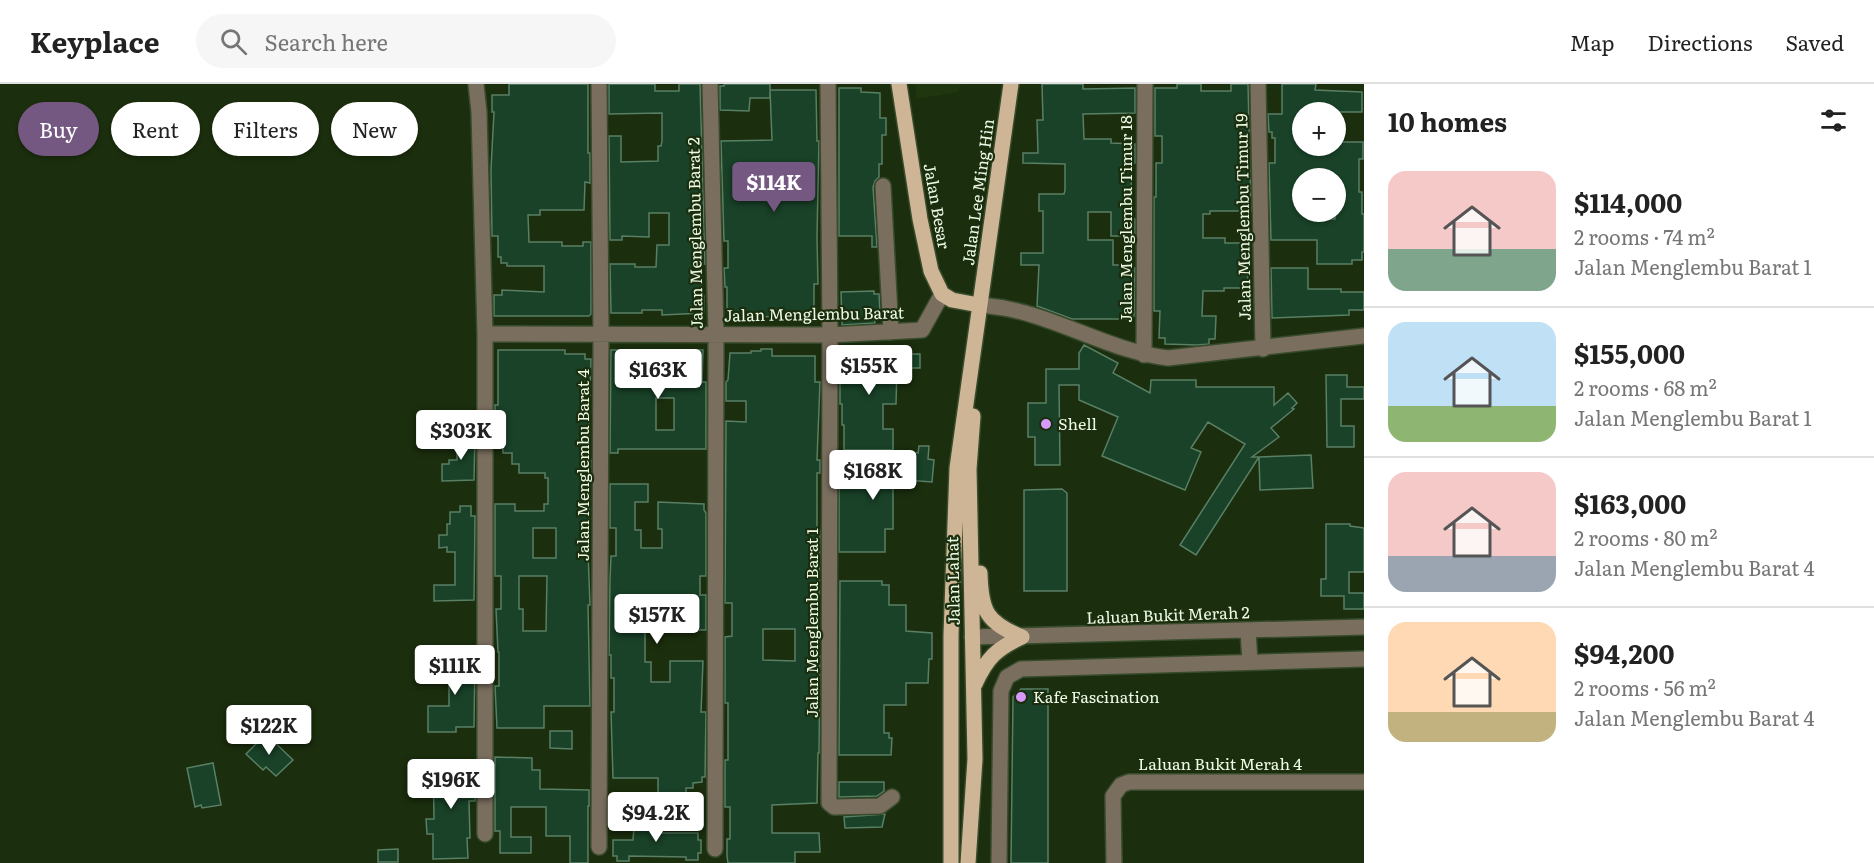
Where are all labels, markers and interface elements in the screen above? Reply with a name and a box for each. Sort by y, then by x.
search box [196,14,616,68]
text: Keyplace [30,20,160,62]
icon: search [217,25,250,58]
text: Search here [265,25,388,58]
text: Map [1570,26,1615,57]
text: Directions [1648,26,1753,57]
text: Saved [1786,26,1844,57]
text: 10 homes [1388,101,1507,140]
chip: Buy [18,102,99,156]
chip: Rent [111,102,200,156]
chip: Filters [212,102,319,156]
chip: New [331,102,418,156]
map controls [1292,102,1346,222]
button: + [1292,102,1346,156]
icon: filters [1817,104,1850,137]
street label: Jalan Menglembu Timur 19 [1228,113,1256,321]
street label: Jalan Menglembu Timur 18 [1113,115,1137,323]
street label: Jalan Lee Ming Hin [955,117,999,267]
street label: Jalan Menglembu Barat 2 [680,137,708,329]
street label: Jalan Besar [919,161,957,251]
pin: $114K [732,162,816,213]
text: $114K [746,166,802,196]
button: − [1292,168,1346,222]
text: $114,000 [1574,182,1682,221]
icon: home [1436,195,1508,267]
text: 2 rooms · 74 m² [1574,221,1715,251]
text: Jalan Menglembu Barat 1 [1574,251,1812,281]
street label: Jalan Menglembu Barat [724,299,905,327]
text: $155,000 [1574,333,1685,372]
pin: $155K [827,345,911,396]
icon: home [1436,346,1508,418]
pin: $163K [616,349,700,400]
text: $155K [840,349,898,379]
text: $163K [629,353,687,383]
street label: Jalan Menglembu Barat 4 [570,369,594,561]
text: 2 rooms · 68 m² [1574,372,1717,402]
text: Jalan Menglembu Barat 1 [1574,402,1812,432]
pin: $303K [419,410,503,461]
place label: Shell [1058,411,1097,435]
text: $303K [430,414,492,444]
marker: Shell [1039,417,1053,431]
pin: $168K [831,450,915,501]
text: $168K [843,454,903,484]
text: $163,000 [1574,483,1686,522]
icon: home [1436,496,1508,568]
text: 2 rooms · 80 m² [1574,522,1717,552]
street label: Jalan Menglembu Barat 1 [799,528,823,718]
street label: Jalan Lahat [939,536,965,625]
text: Jalan Menglembu Barat 4 [1574,552,1814,582]
pin: $157K [615,594,699,645]
text: $157K [628,598,686,628]
street label: Laluan Bukit Merah 2 [1086,599,1250,629]
text: $94,200 [1574,633,1674,672]
pin: $111K [413,645,497,696]
icon: home [1436,646,1508,718]
text: $111K [429,649,481,679]
text: 2 rooms · 56 m² [1574,672,1716,702]
place label: Kafe Fascination [1033,684,1160,708]
marker: Kafe Fascination [1014,690,1028,704]
text: Jalan Menglembu Barat 4 [1574,702,1814,732]
pin: $122K [227,705,311,756]
text: $122K [240,709,298,739]
street label: Laluan Bukit Merah 4 [1138,751,1302,775]
pin: $196K [409,759,493,810]
text: $196K [421,763,481,793]
pin: $94.2K [607,792,705,843]
text: $94.2K [622,796,690,826]

